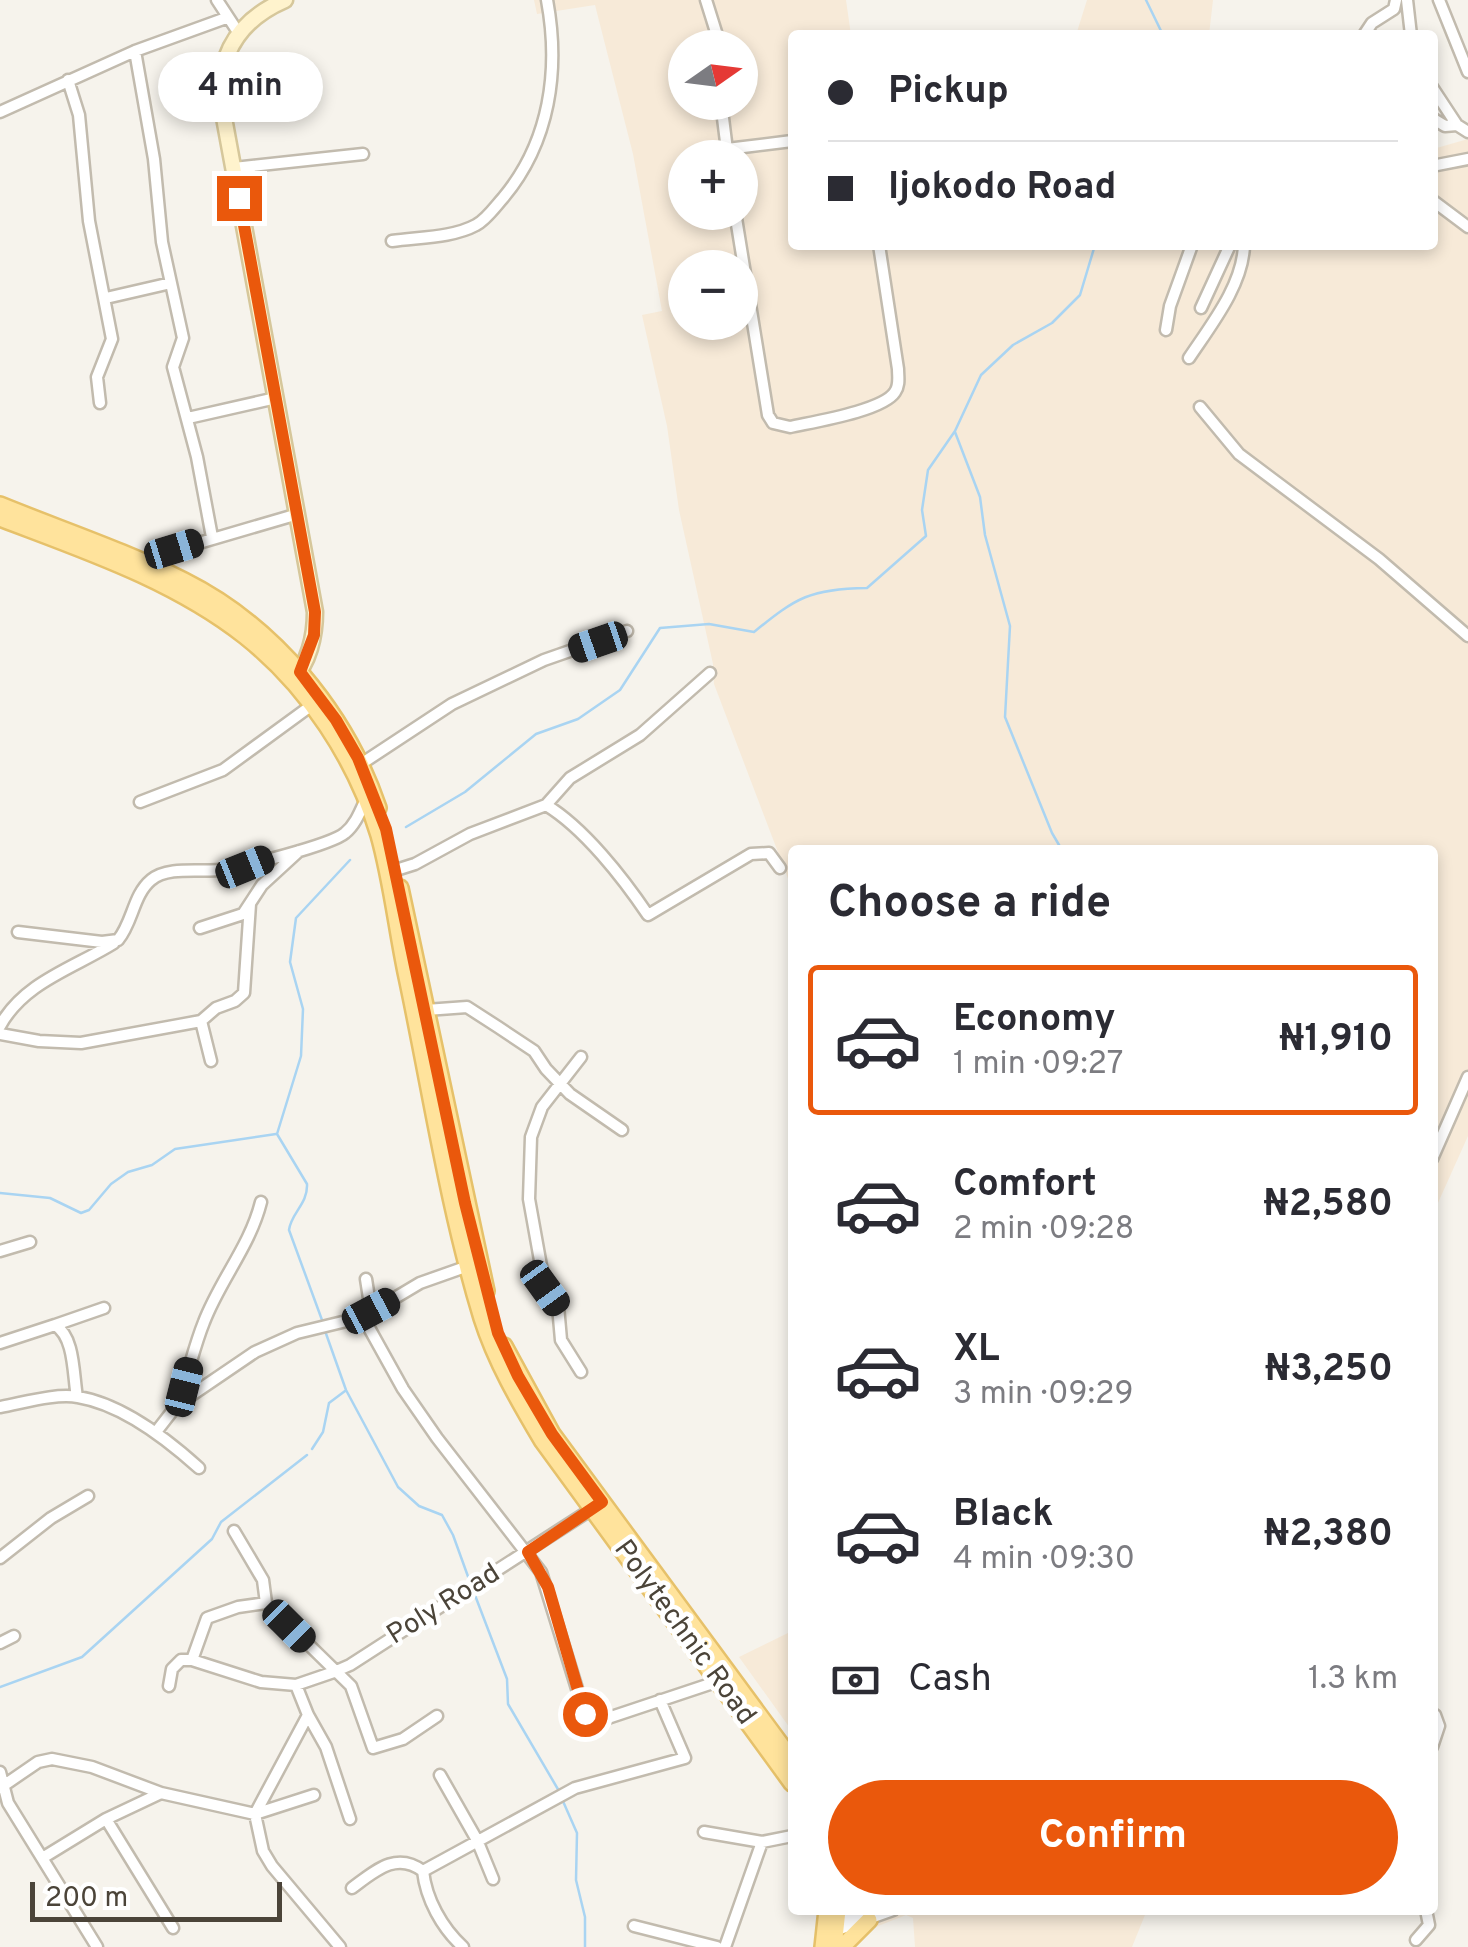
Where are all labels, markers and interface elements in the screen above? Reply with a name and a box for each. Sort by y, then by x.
north arrow [668,30,758,120]
map controls [668,30,758,340]
callout: 4 min [156,53,322,123]
text: 4 min [198,67,283,107]
text: Pickup [888,68,1009,117]
button: + [668,140,758,230]
text: Ijokodo Road [888,164,1117,213]
route end [217,176,262,221]
button: − [668,250,758,340]
car [141,526,207,572]
car [565,618,631,666]
car [212,842,278,892]
text: Choose a ride [828,876,1111,933]
icon: car [833,995,923,1085]
text: Economy [953,996,1115,1045]
text: ₦1,910 [1279,1016,1393,1065]
text: 1 min · 09:27 [953,1045,1124,1085]
icon: car [833,1160,923,1250]
text: Comfort [953,1161,1097,1210]
text: ₦2,580 [1263,1181,1393,1230]
text: 2 min · 09:28 [953,1210,1134,1250]
car [515,1255,575,1321]
car [337,1284,405,1338]
icon: car [833,1325,923,1415]
text: XL [953,1326,1000,1375]
text: ₦3,250 [1265,1346,1393,1395]
car [162,1354,206,1420]
text: 3 min · 09:29 [953,1375,1134,1415]
icon: car [833,1490,923,1580]
text: Black [953,1491,1053,1540]
text: ₦2,380 [1264,1511,1393,1560]
street label: Polytechnic Road [605,1533,763,1733]
text: 4 min · 09:30 [953,1540,1135,1580]
street label: Poly Road [381,1556,507,1654]
car [257,1594,321,1658]
icon: cash [828,1653,883,1708]
text: Cash [908,1656,992,1705]
text: 1.3 km [1308,1660,1398,1700]
route start [563,1692,608,1737]
button: Confirm [828,1780,1398,1895]
scale bar [30,1877,282,1922]
text: 200 m [45,1881,128,1917]

